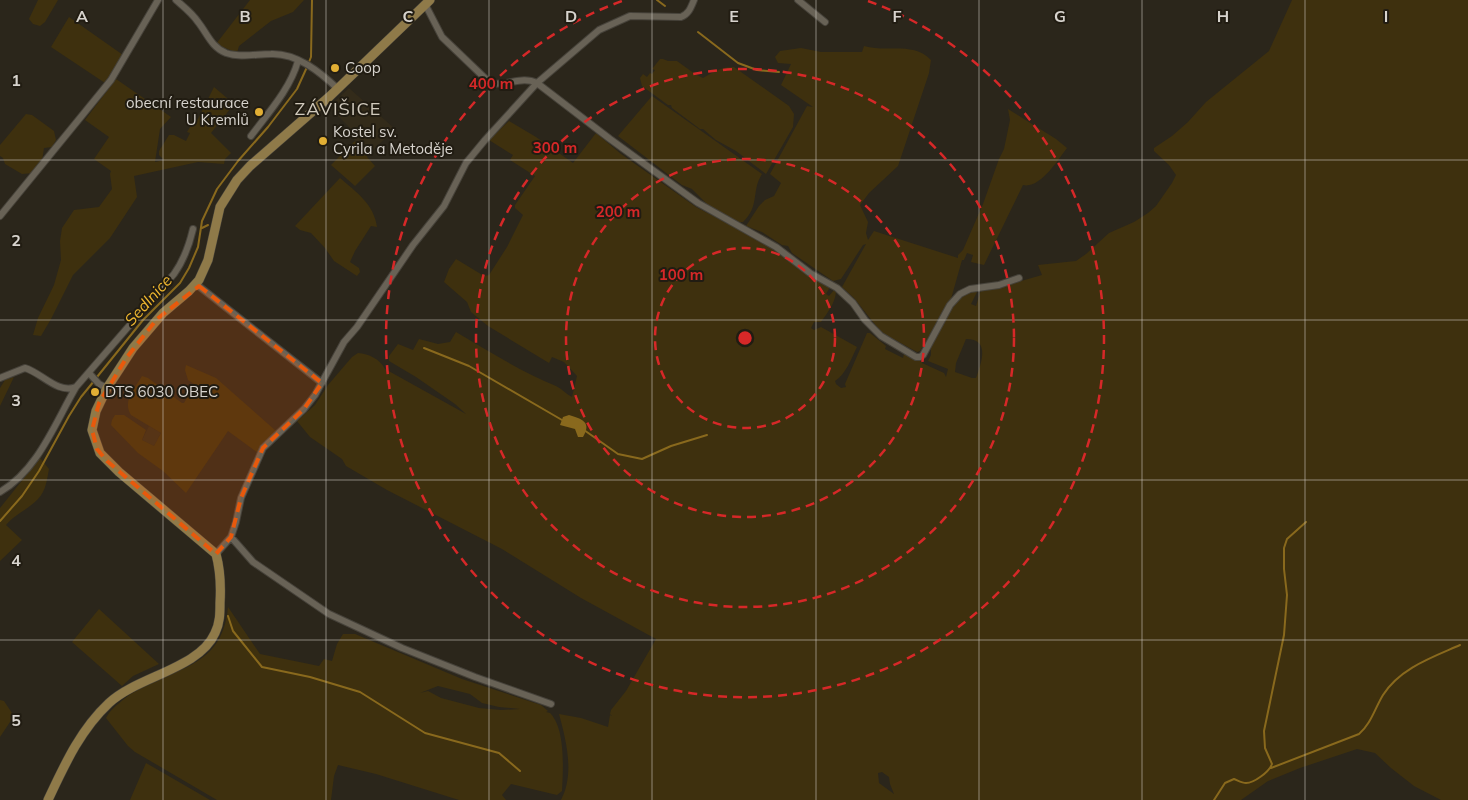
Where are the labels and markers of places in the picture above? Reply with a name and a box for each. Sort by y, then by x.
place label: Coop [345,58,381,77]
marker: Coop [329,62,341,74]
place label: obecní restaurace U Kremlů [126,93,249,129]
marker: obecní restaurace U Kremlů [253,106,265,118]
place label: Kostel sv. Cyrila a Metoděje [333,122,453,158]
marker: Kostel sv. Cyrila a Metoděje [317,135,329,147]
centre of rings [736,329,754,347]
place label: DTS 6030 OBEC [105,382,218,401]
marker: DTS 6030 OBEC [89,386,101,398]

